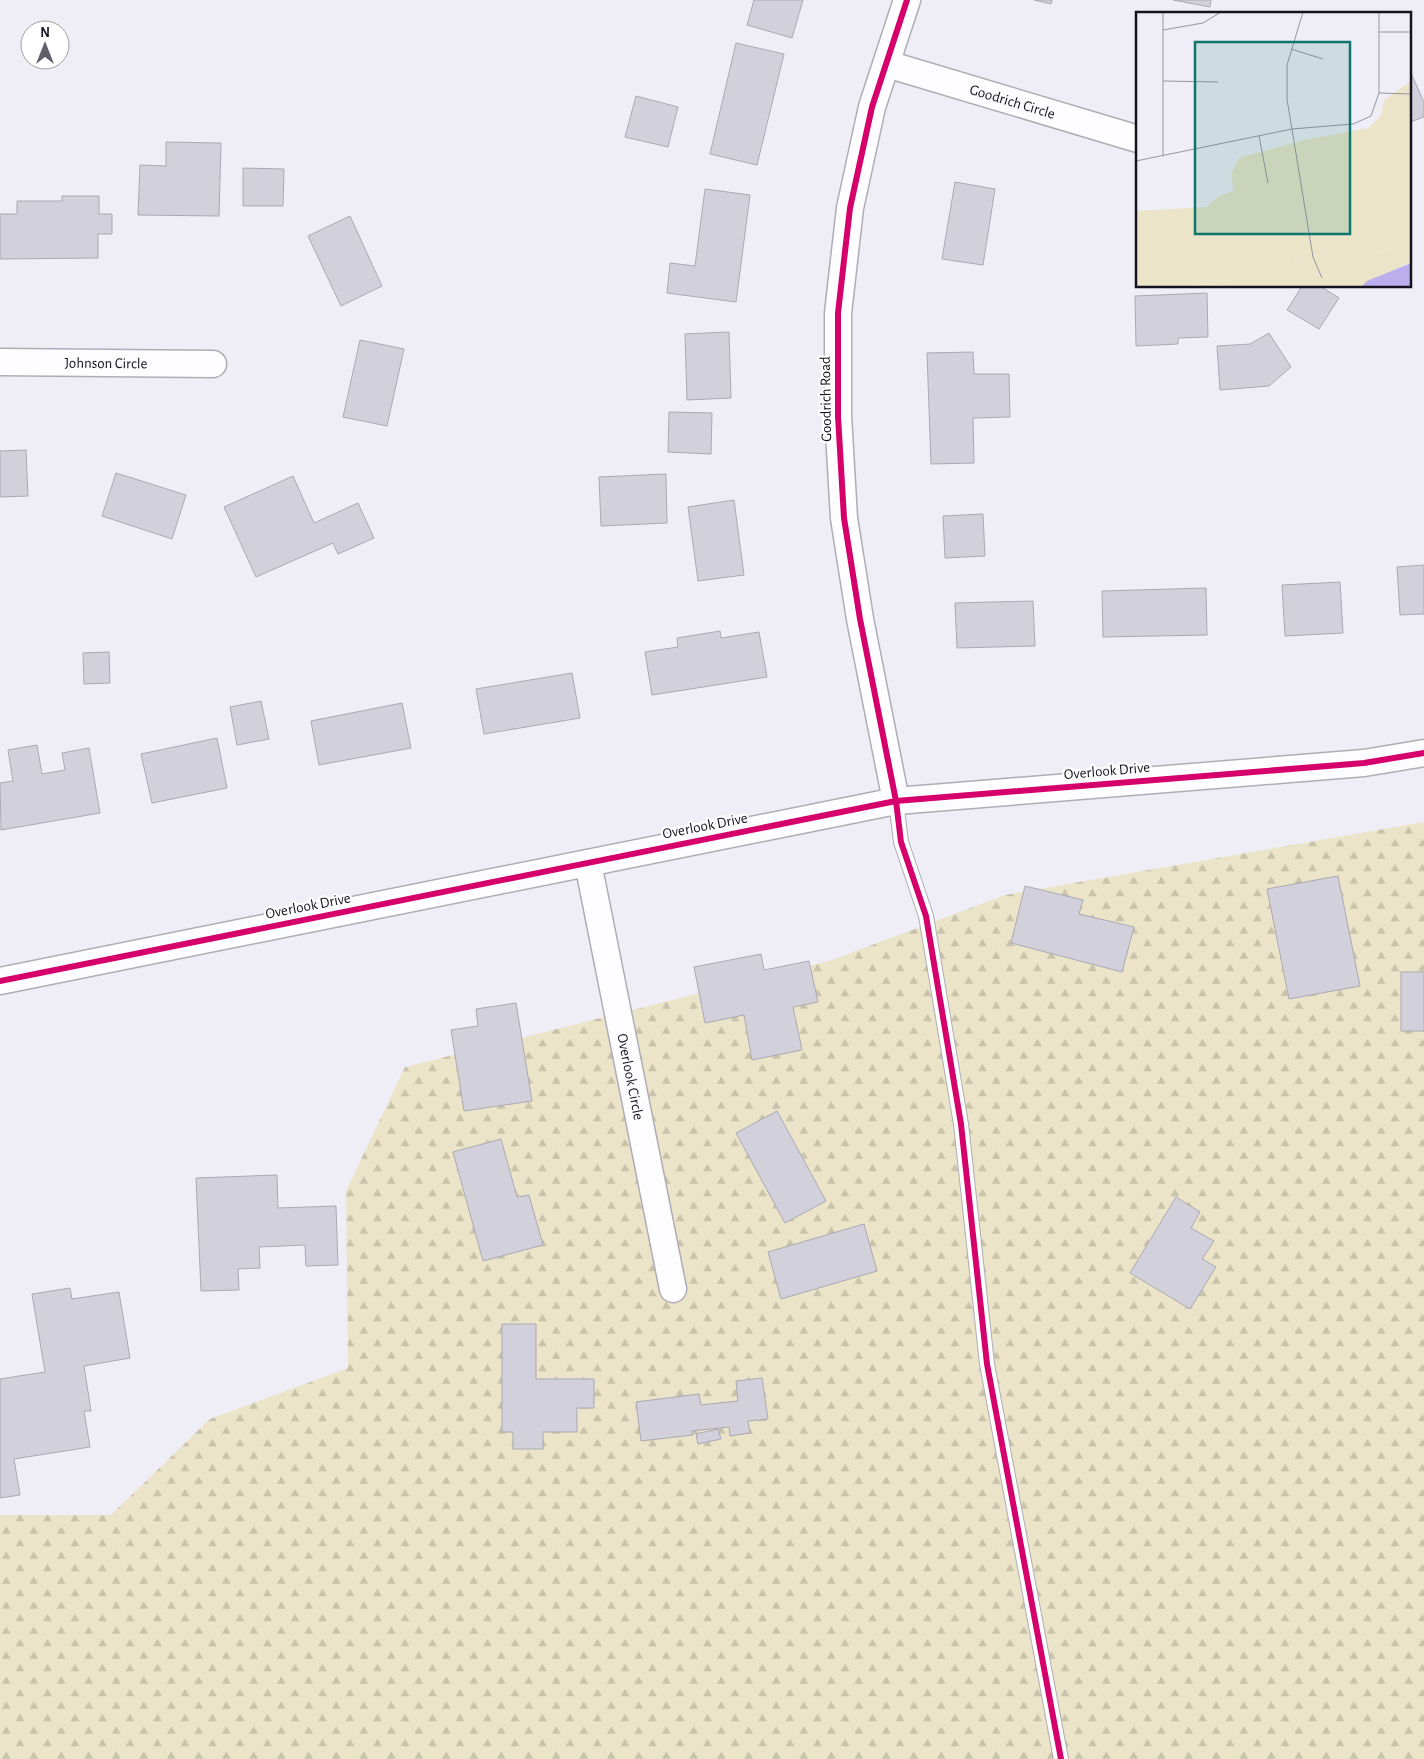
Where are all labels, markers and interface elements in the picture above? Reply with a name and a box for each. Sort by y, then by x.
inset map [1136,12,1412,288]
north arrow [20,20,70,70]
text: N [40,26,50,40]
street label: Goodrich Circle [968,82,1057,121]
street label: Johnson Circle [64,355,148,371]
street label: Goodrich Road [818,356,834,442]
street label: Overlook Drive [1063,760,1151,782]
street label: Overlook Drive [661,810,749,842]
street label: Overlook Drive [264,890,352,922]
street label: Overlook Circle [615,1032,647,1121]

